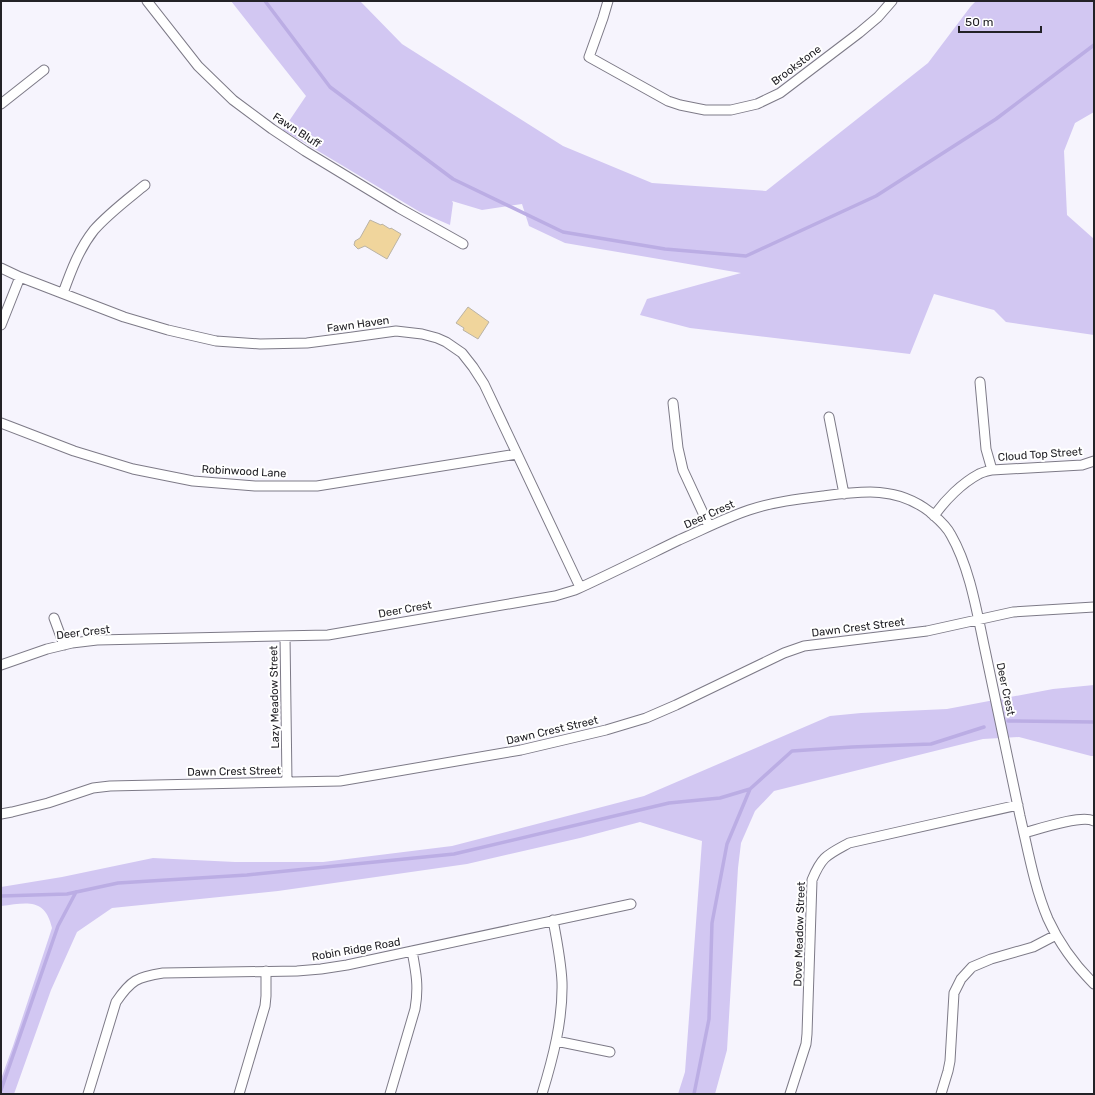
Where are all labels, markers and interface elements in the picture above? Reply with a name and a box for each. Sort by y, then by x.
scale bar [959,8,1041,34]
text: 50 m [965,15,993,29]
street label: Brookstone [769,43,824,88]
street label: Fawn Bluff [270,110,323,151]
street label: Fawn Haven [326,314,390,335]
street label: Cloud Top Street [997,445,1083,464]
street label: Robinwood Lane [201,463,287,480]
street label: Deer Crest [682,497,737,531]
street label: Deer Crest [377,598,433,621]
street label: Dawn Crest Street [811,615,906,640]
street label: Deer Crest [55,623,111,642]
street label: Lazy Meadow Street [267,645,282,749]
street label: Deer Crest [994,661,1018,718]
street label: Dawn Crest Street [505,713,600,747]
street label: Dawn Crest Street [187,764,282,779]
street label: Dove Meadow Street [791,881,808,987]
street label: Robin Ridge Road [311,935,401,964]

